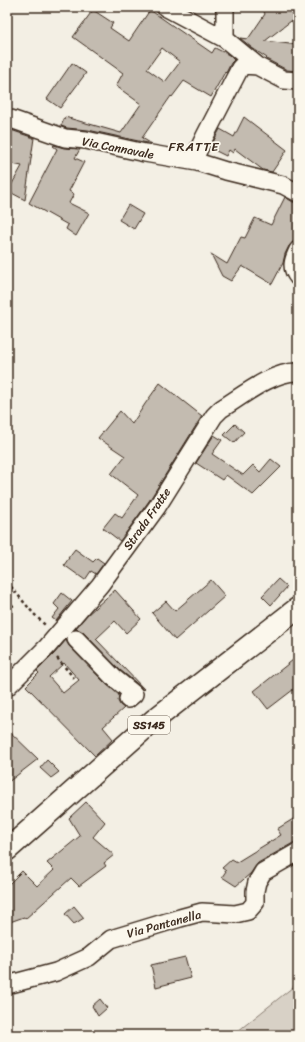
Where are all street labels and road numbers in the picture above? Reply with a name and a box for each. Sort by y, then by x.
street label: Via Cannavale [80,130,156,166]
street label: Strada Fratte [117,483,177,555]
road number: SS145 [128,716,170,734]
street label: Via Pantanella [124,904,204,944]

